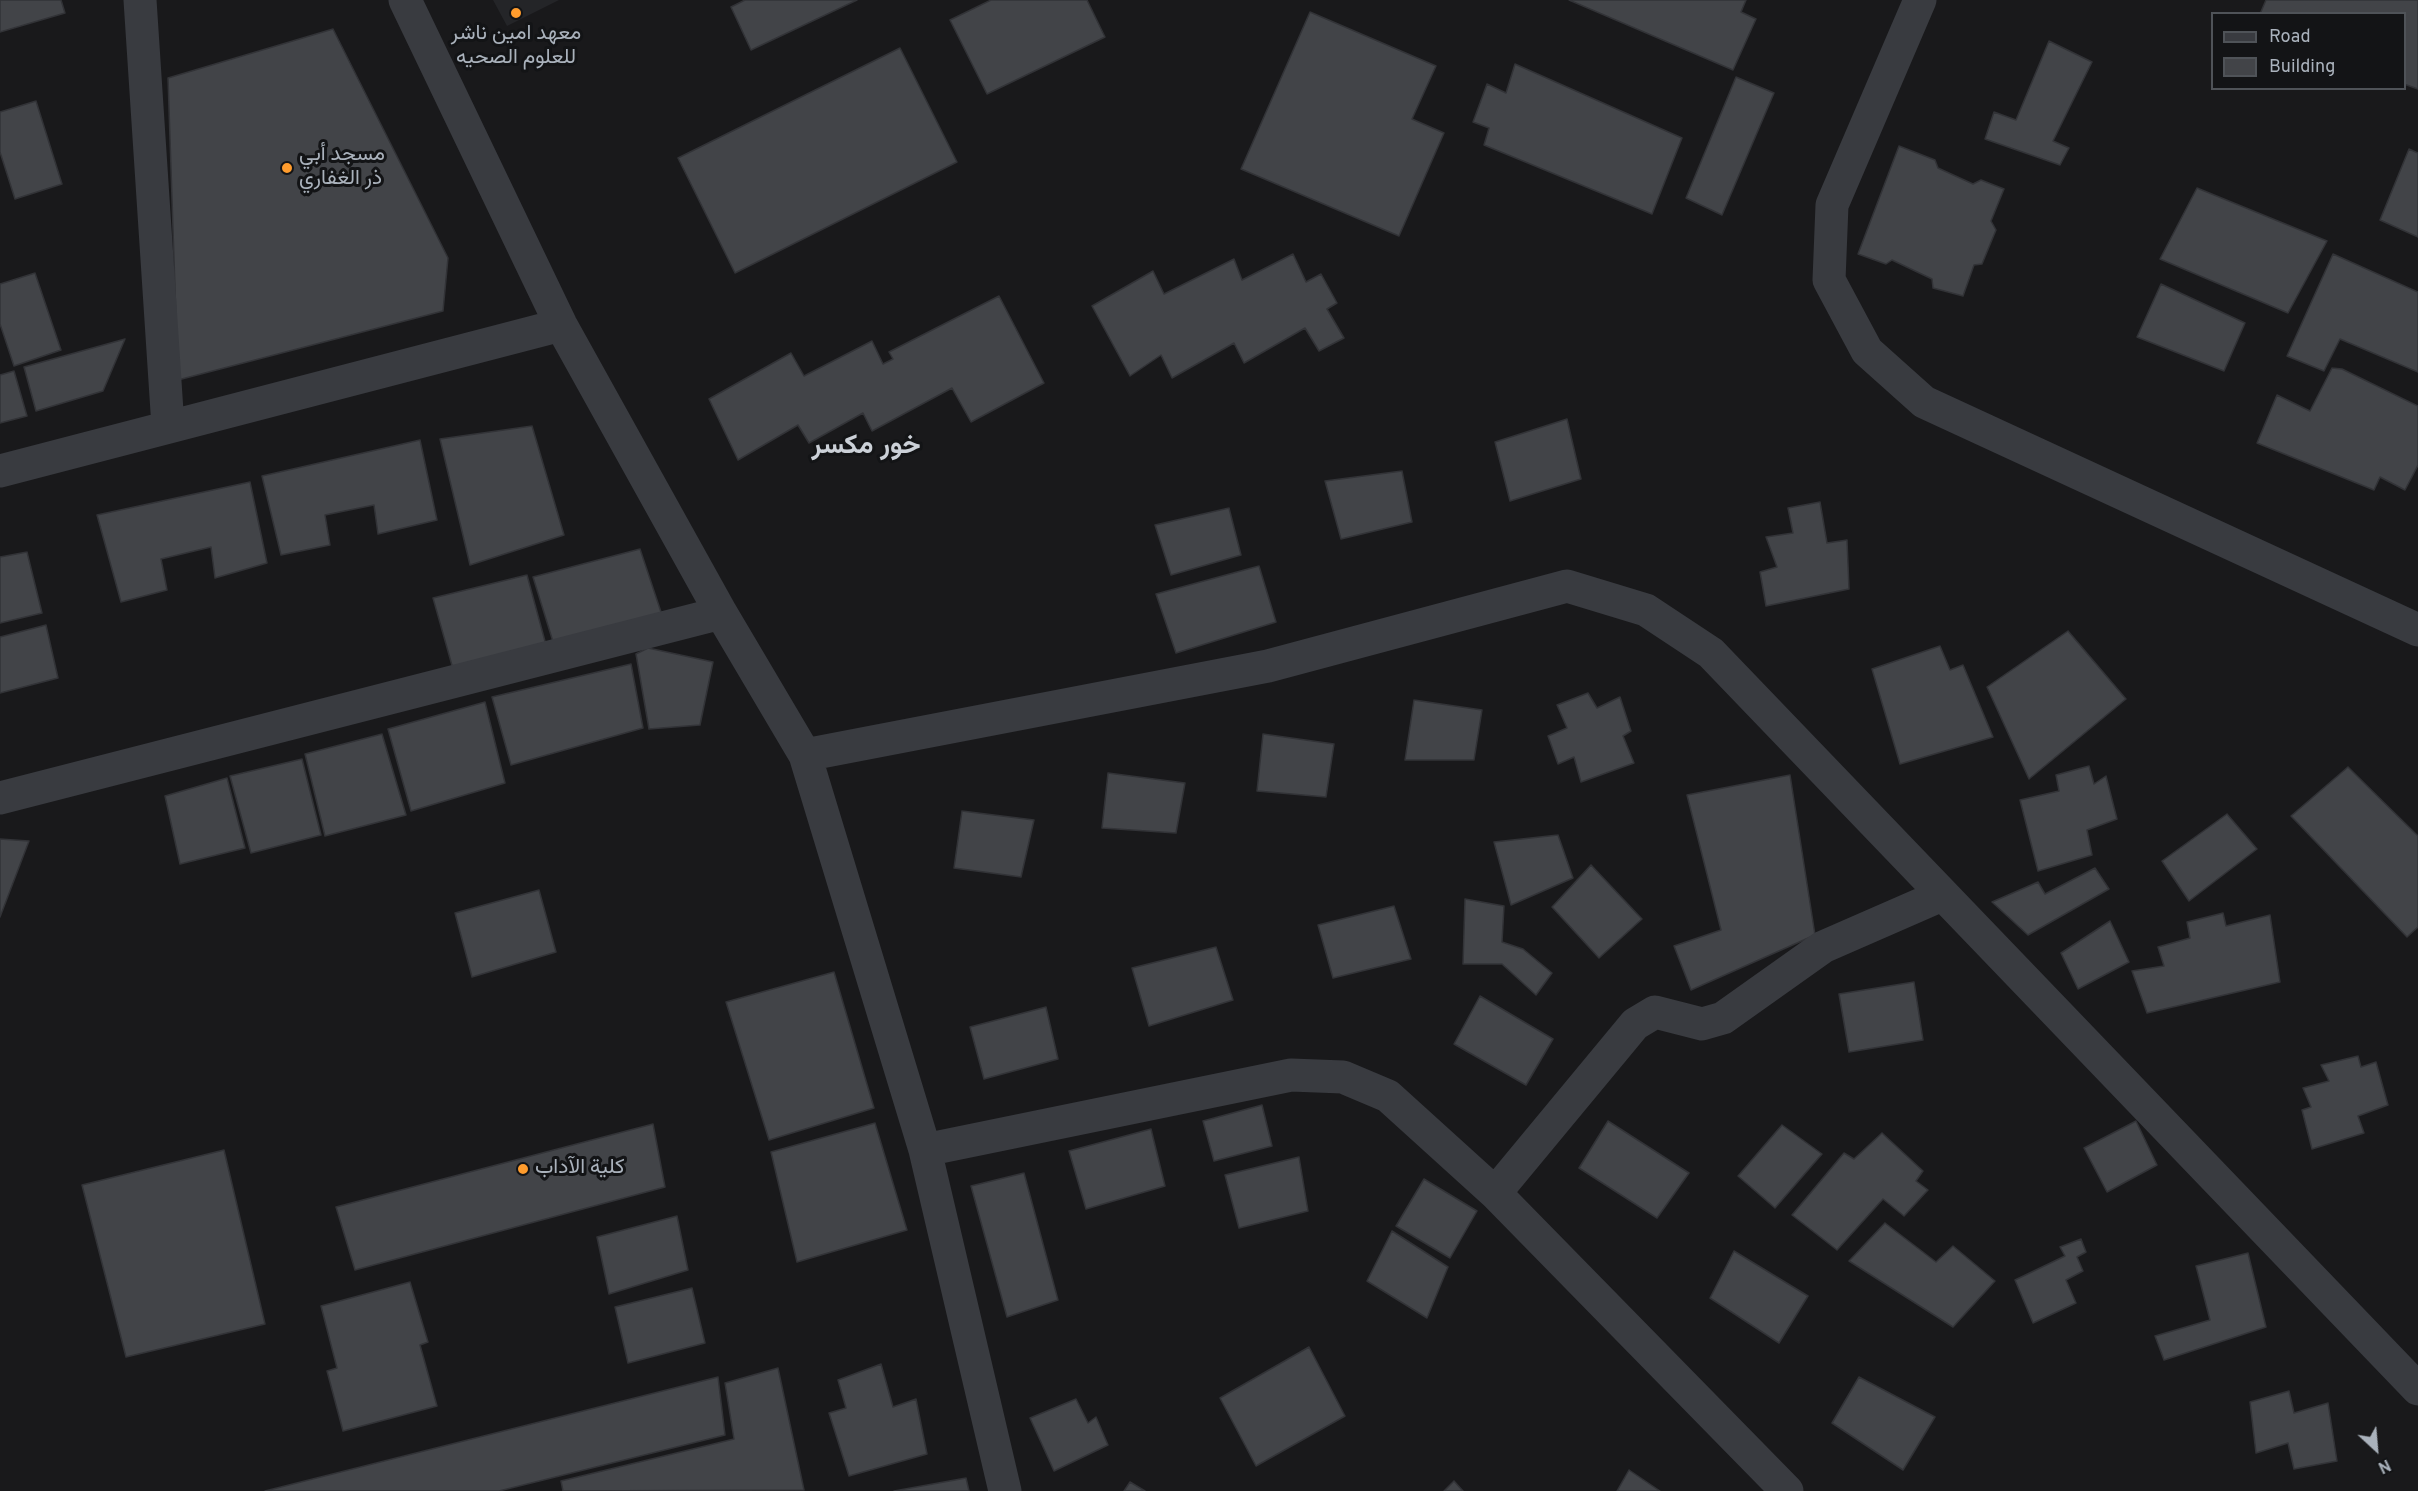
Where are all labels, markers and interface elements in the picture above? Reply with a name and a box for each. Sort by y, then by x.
marker: معهد امين ناشر للعلوم الصحيه [509,6,523,20]
legend [2211,12,2406,90]
place label: معهد امين ناشر للعلوم الصحيه [451,22,581,72]
text: Road [2269,26,2311,49]
text: Building [2269,56,2335,79]
place label: مسجد أبي ذر الغفاري [299,143,385,193]
marker: مسجد أبي ذر الغفاري [280,161,294,175]
district label: خور مكسر [811,432,921,464]
place label: كلية الآداب [535,1156,625,1182]
marker: كلية الآداب [516,1162,530,1176]
north arrow [2346,1419,2406,1479]
text: N [2374,1454,2393,1477]

